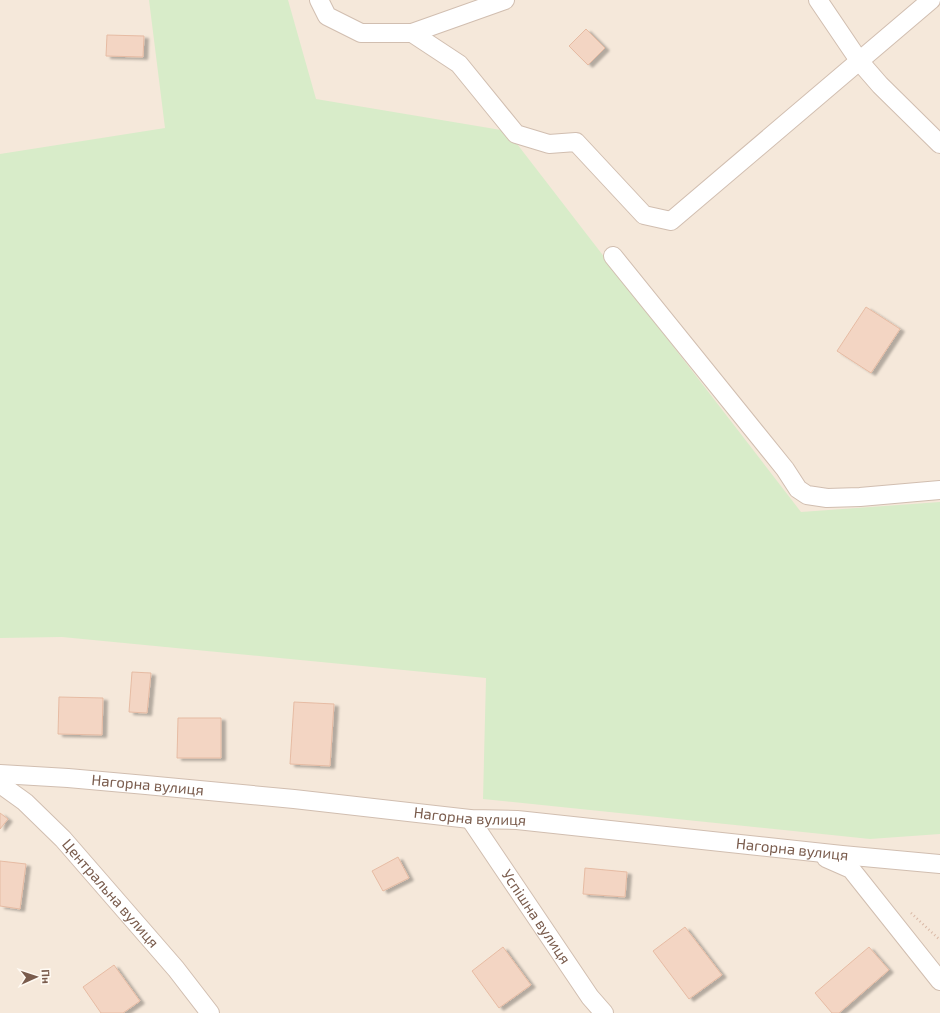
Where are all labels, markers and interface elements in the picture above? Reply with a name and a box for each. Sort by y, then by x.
street label: Нагорна вулиця [91,770,205,798]
street label: Нагорна вулиця [413,803,527,829]
street label: Нагорна вулиця [735,834,849,864]
street label: Центральна вулиця [59,835,163,951]
street label: Успішна вулиця [499,866,575,967]
north arrow [16,957,56,997]
text: Пн [40,969,53,984]

